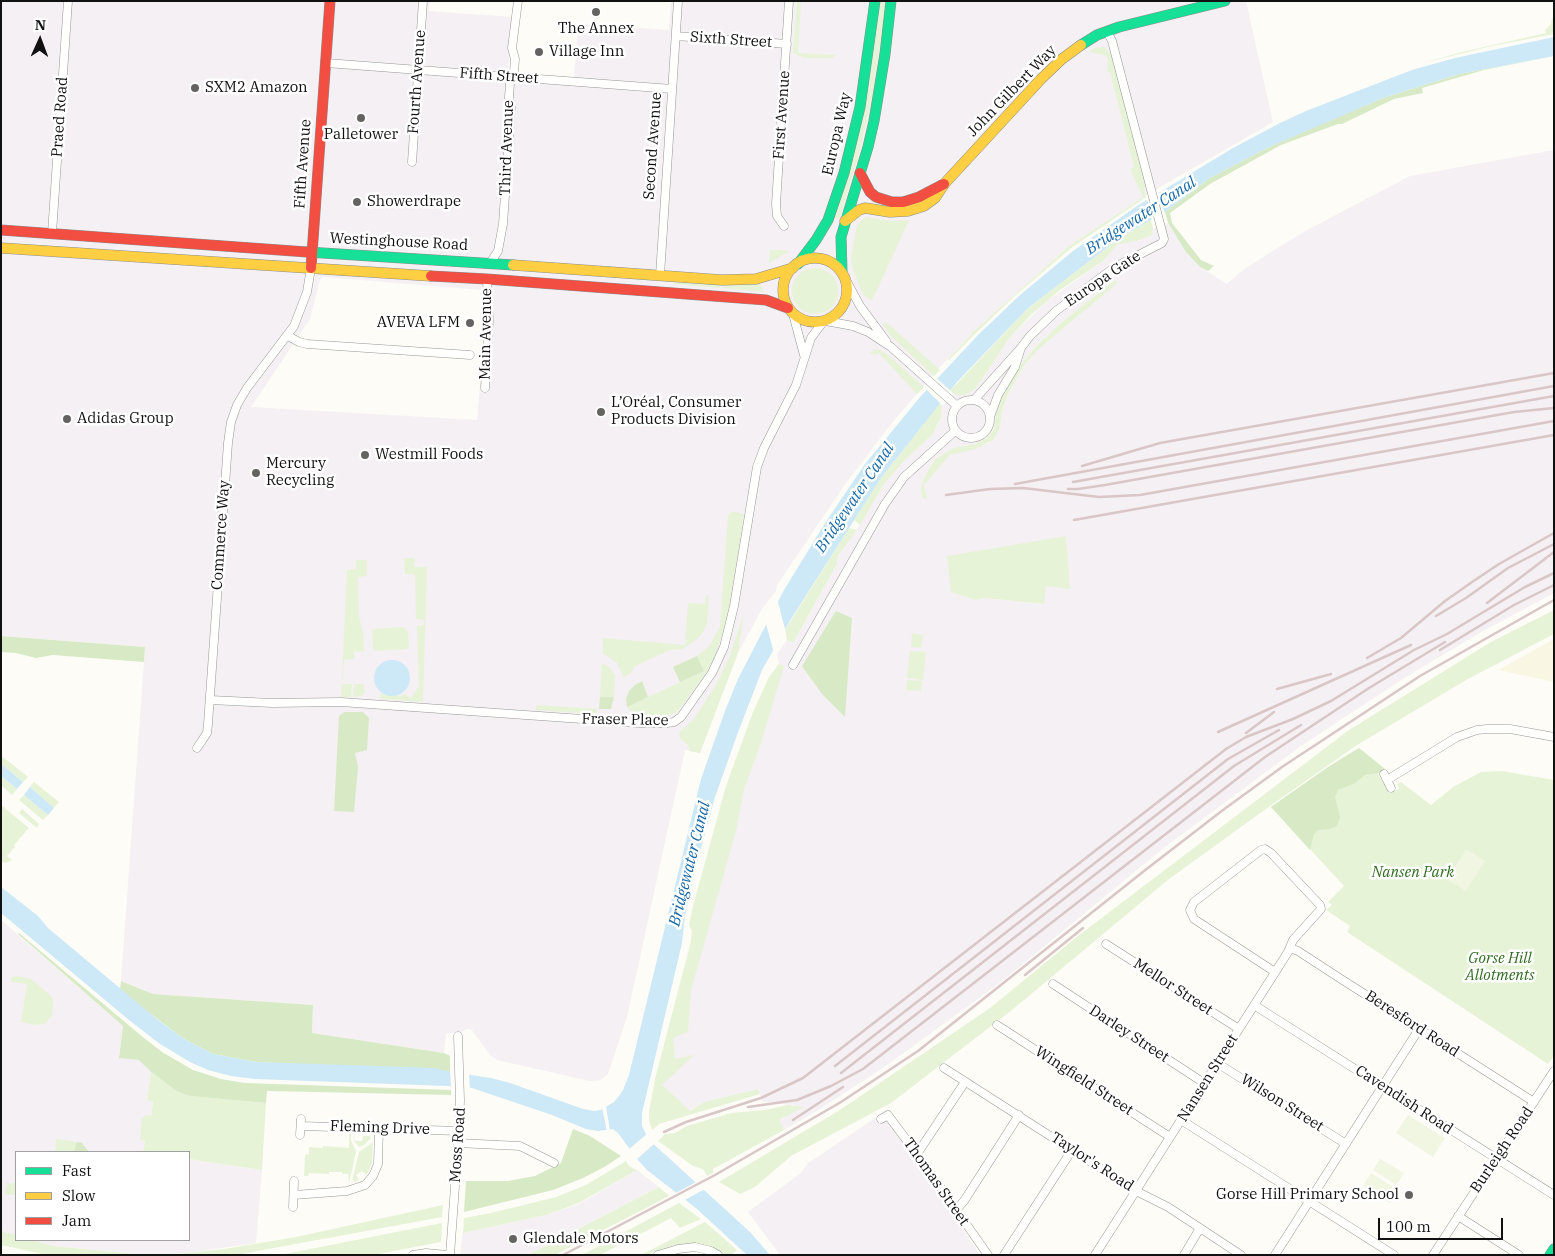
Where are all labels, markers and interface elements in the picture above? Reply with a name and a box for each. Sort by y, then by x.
marker: The Annex [590,6,602,18]
north arrow [15,15,65,65]
text: N [35,16,46,34]
place label: The Annex [558,20,634,38]
street label: Sixth Street [689,28,773,52]
street label: Fourth Avenue [404,29,430,135]
street label: John Gilbert Way [964,42,1060,140]
place label: Village Inn [549,43,624,61]
marker: Village Inn [533,46,545,58]
street label: Fifth Street [459,64,539,88]
street label: First Avenue [770,70,794,160]
street label: Praed Road [48,76,72,158]
place label: SXM2 Amazon [205,79,308,97]
marker: SXM2 Amazon [189,82,201,94]
street label: Europa Way [819,91,855,177]
street label: Second Avenue [640,92,666,200]
street label: Third Avenue [496,100,518,196]
marker: Palletower [355,112,367,124]
street label: Fifth Avenue [291,119,315,209]
place label: Palletower [324,126,398,144]
water label: Bridgewater Canal [1082,173,1200,259]
place label: Showerdrape [367,193,461,211]
marker: Showerdrape [351,196,363,208]
street label: Westinghouse Road [329,229,469,255]
street label: Europa Gate [1062,247,1144,311]
street label: Main Avenue [476,288,496,380]
place label: AVEVA LFM [377,314,460,332]
marker: AVEVA LFM [464,317,476,329]
place label: L’Oréal, Consumer Products Division [611,394,741,429]
marker: L’Oréal, Consumer Products Division [595,406,607,418]
place label: Adidas Group [77,410,174,428]
marker: Adidas Group [61,413,73,425]
water label: Bridgewater Canal [811,440,899,556]
place label: Westmill Foods [375,446,483,464]
marker: Westmill Foods [359,449,371,461]
place label: Mercury Recycling [266,455,334,490]
marker: Mercury Recycling [250,467,262,479]
street label: Commerce Way [208,479,234,591]
street label: Fraser Place [581,710,669,730]
water label: Bridgewater Canal [665,800,715,928]
park label: Nansen Park [1372,864,1454,882]
park label: Gorse Hill Allotments [1465,950,1535,985]
street label: Mellor Street [1130,955,1216,1019]
street label: Beresford Road [1362,987,1462,1061]
street label: Darley Street [1086,1002,1172,1066]
street label: Nansen Street [1174,1031,1242,1125]
street label: Wingfield Street [1031,1043,1137,1119]
street label: Cavendish Road [1352,1062,1456,1138]
street label: Wilson Street [1237,1070,1327,1136]
street label: Burleigh Road [1467,1104,1537,1196]
street label: Moss Road [446,1107,470,1183]
street label: Fleming Drive [330,1117,430,1139]
street label: Taylor's Road [1047,1129,1137,1195]
street label: Thomas Street [899,1135,973,1229]
legend [15,1151,190,1241]
text: Fast [62,1161,92,1180]
text: Slow [62,1186,95,1205]
place label: Gorse Hill Primary School [1216,1186,1399,1204]
marker: Gorse Hill Primary School [1403,1189,1415,1201]
scale bar [1380,1208,1505,1240]
text: Jam [62,1211,91,1230]
text: 100 m [1386,1217,1431,1236]
place label: Glendale Motors [523,1230,639,1248]
marker: Glendale Motors [507,1233,519,1245]

